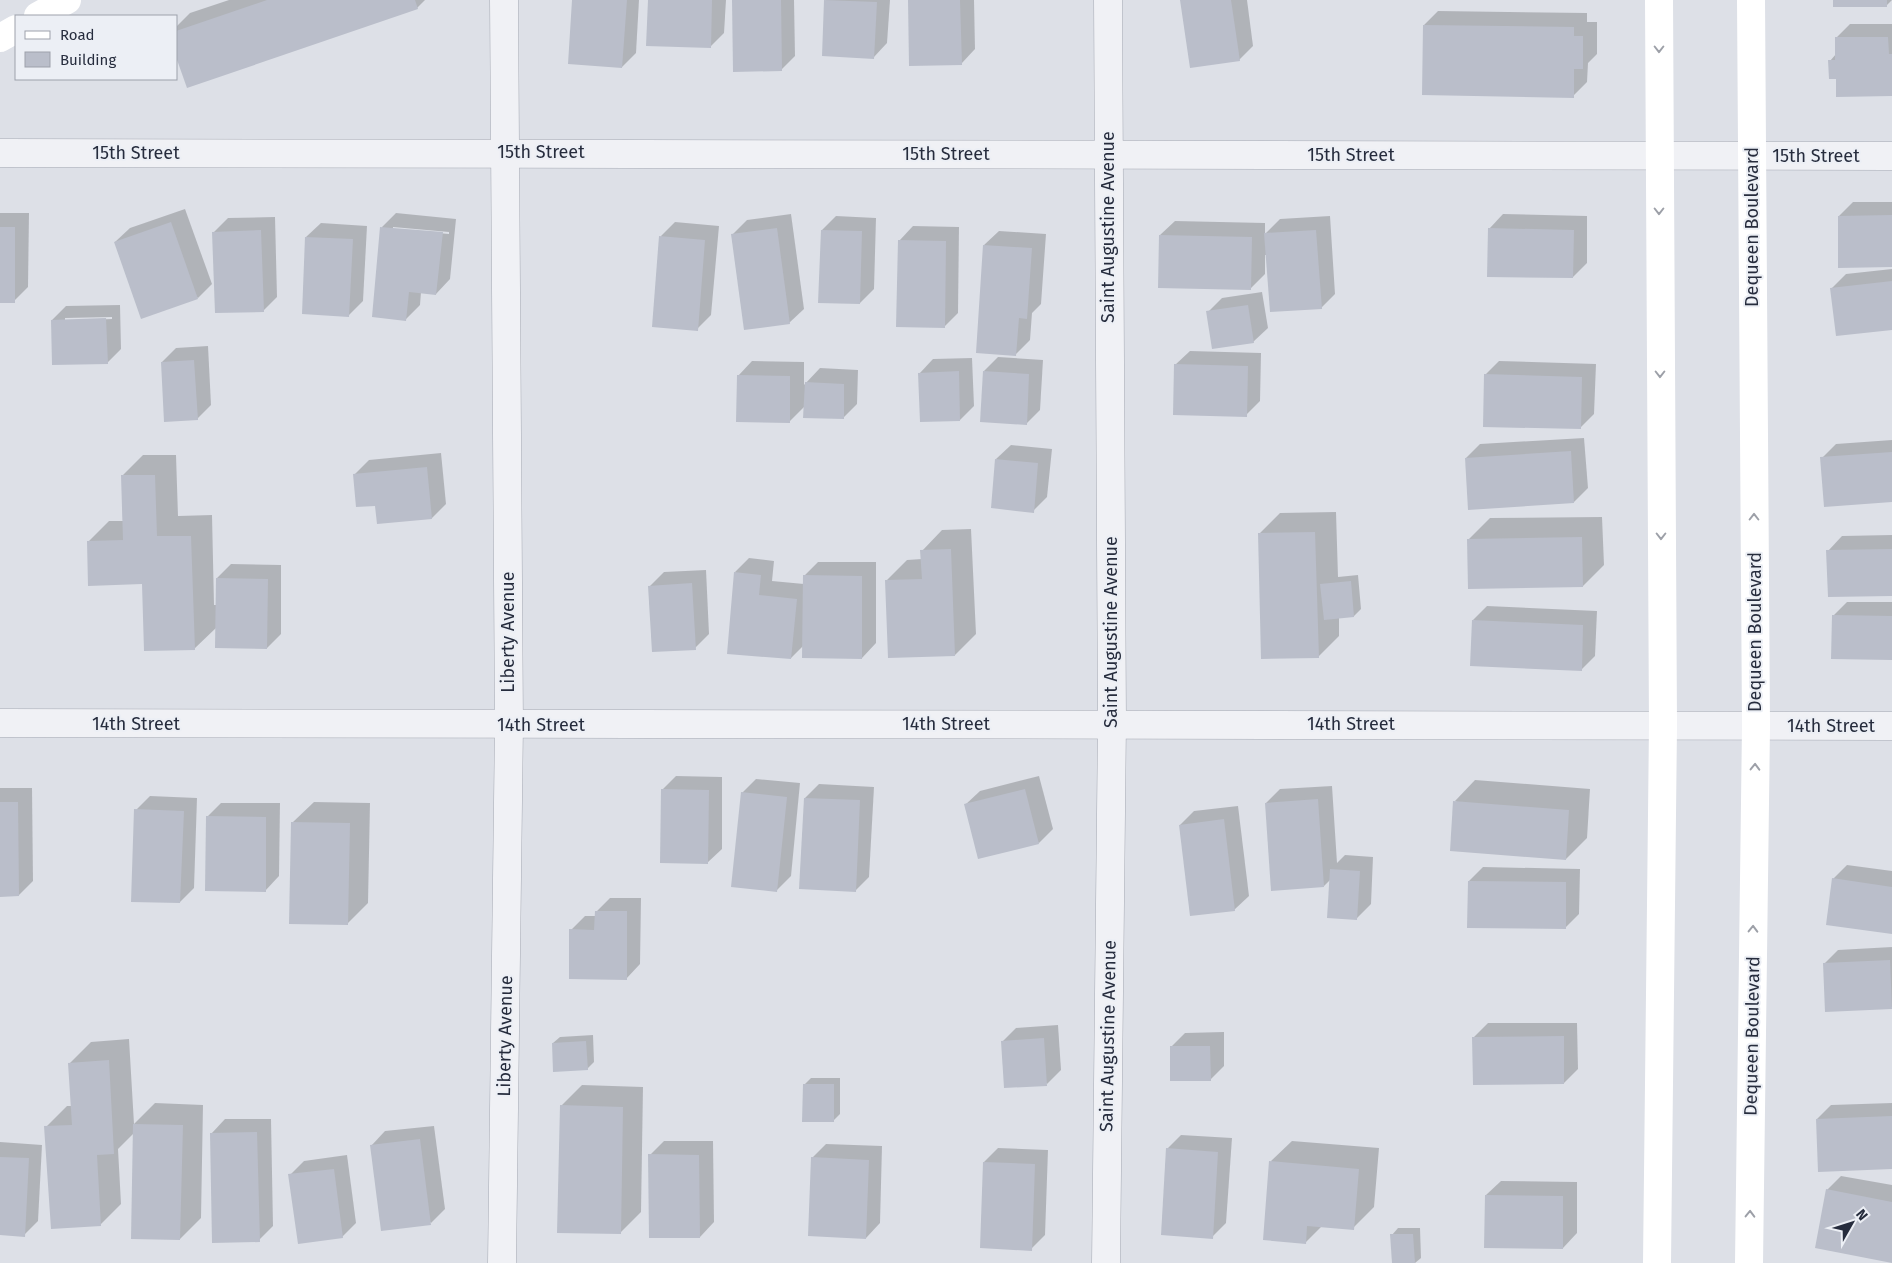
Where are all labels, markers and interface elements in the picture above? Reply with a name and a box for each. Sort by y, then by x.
legend [15,15,178,80]
text: Road [60,26,95,44]
one-way arrow [1654,45,1664,53]
text: Building [60,51,116,69]
street label: Saint Augustine Avenue [1097,131,1119,323]
street label: 15th Street [497,141,585,163]
street label: 15th Street [92,142,180,164]
street label: 15th Street [902,143,990,165]
street label: 15th Street [1307,144,1395,166]
street label: 15th Street [1772,145,1860,167]
street label: Dequeen Boulevard [1741,147,1763,307]
one-way arrow [1654,208,1664,215]
one-way arrow [1655,370,1665,378]
one-way arrow [1749,513,1759,520]
one-way arrow [1656,532,1666,540]
street label: Saint Augustine Avenue [1100,536,1122,728]
street label: Dequeen Boulevard [1744,552,1766,712]
street label: Liberty Avenue [497,571,519,693]
street label: 14th Street [92,713,181,735]
street label: 14th Street [902,713,991,735]
street label: 14th Street [1307,713,1396,735]
street label: 14th Street [497,714,586,736]
street label: 14th Street [1787,715,1876,737]
one-way arrow [1750,763,1760,770]
one-way arrow [1748,925,1758,933]
street label: Saint Augustine Avenue [1095,940,1121,1132]
street label: Dequeen Boulevard [1740,956,1764,1116]
street label: Liberty Avenue [493,975,517,1097]
north arrow [1827,1198,1877,1248]
text: N [1852,1206,1871,1224]
one-way arrow [1745,1210,1755,1218]

